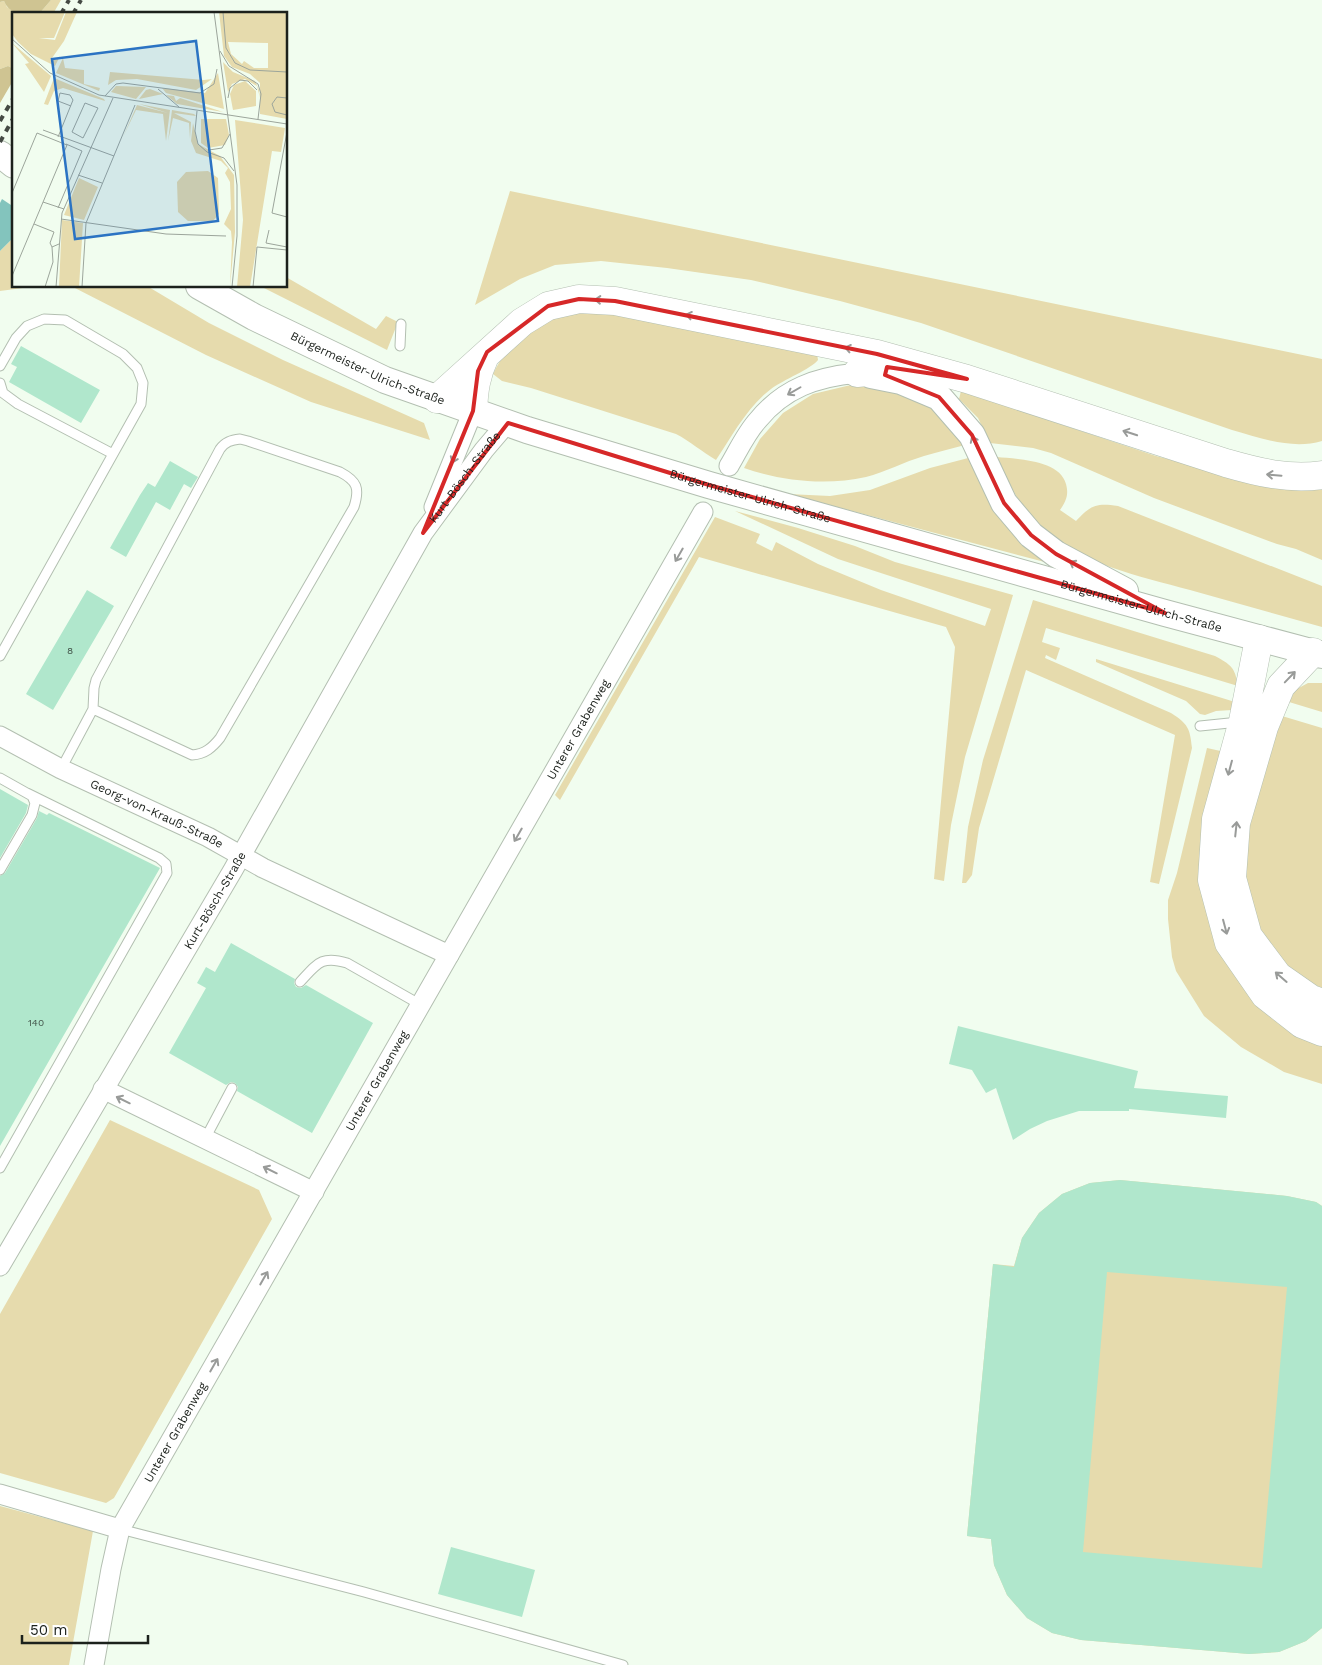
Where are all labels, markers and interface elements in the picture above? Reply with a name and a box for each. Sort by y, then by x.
inset map [12,12,288,288]
one-way arrow [594,295,610,305]
one-way arrow [685,311,701,321]
street label: Bürgermeister-Ulrich-Straße [288,329,447,408]
one-way arrow [844,343,860,353]
one-way arrow [788,386,802,396]
one-way arrow [1122,427,1138,437]
street label: Kurt-Bösch-Straße [426,429,504,526]
one-way arrow [970,436,980,451]
one-way arrow [449,448,459,463]
street label: Bürgermeister-Ulrich-Straße [668,467,833,526]
one-way arrow [1266,470,1282,479]
one-way arrow [673,547,683,561]
one-way arrow [1069,560,1084,569]
street label: Bürgermeister-Ulrich-Straße [1059,577,1224,635]
house number: 8 [67,645,73,656]
one-way arrow [1284,671,1296,683]
street label: Unterer Grabenweg [544,676,613,782]
one-way arrow [1225,760,1234,776]
street label: Georg-von-Krauß-Straße [88,776,226,851]
one-way arrow [1231,821,1241,837]
one-way arrow [513,827,523,842]
street label: Kurt-Bösch-Straße [181,849,249,952]
one-way arrow [1220,919,1230,935]
one-way arrow [1275,971,1288,983]
house number: 140 [28,1017,44,1028]
street label: Unterer Grabenweg [343,1028,411,1134]
one-way arrow [116,1095,131,1105]
one-way arrow [263,1165,278,1175]
one-way arrow [259,1271,269,1286]
one-way arrow [210,1358,220,1372]
street label: Unterer Grabenweg [141,1379,210,1485]
scale bar [22,1612,149,1644]
text: 50 m [30,1621,67,1639]

